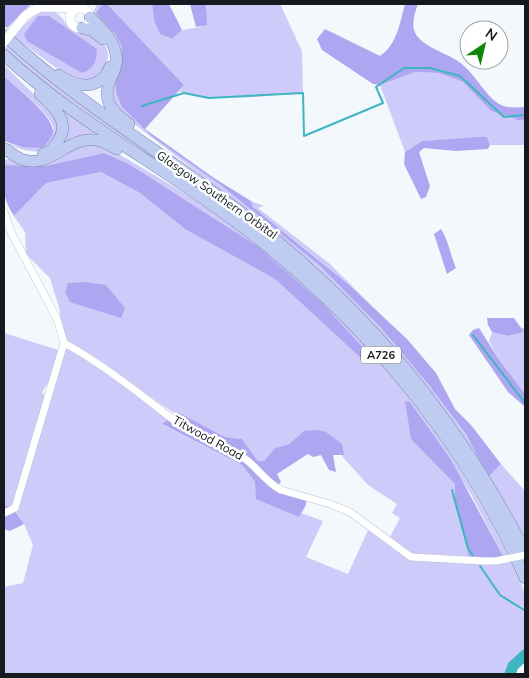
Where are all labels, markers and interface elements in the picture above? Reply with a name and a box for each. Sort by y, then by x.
north arrow [459,20,509,70]
text: N [482,24,501,45]
street label: Glasgow Southern Orbital [154,147,280,242]
road number: A726 [361,346,401,364]
street label: Titwood Road [170,412,246,463]

